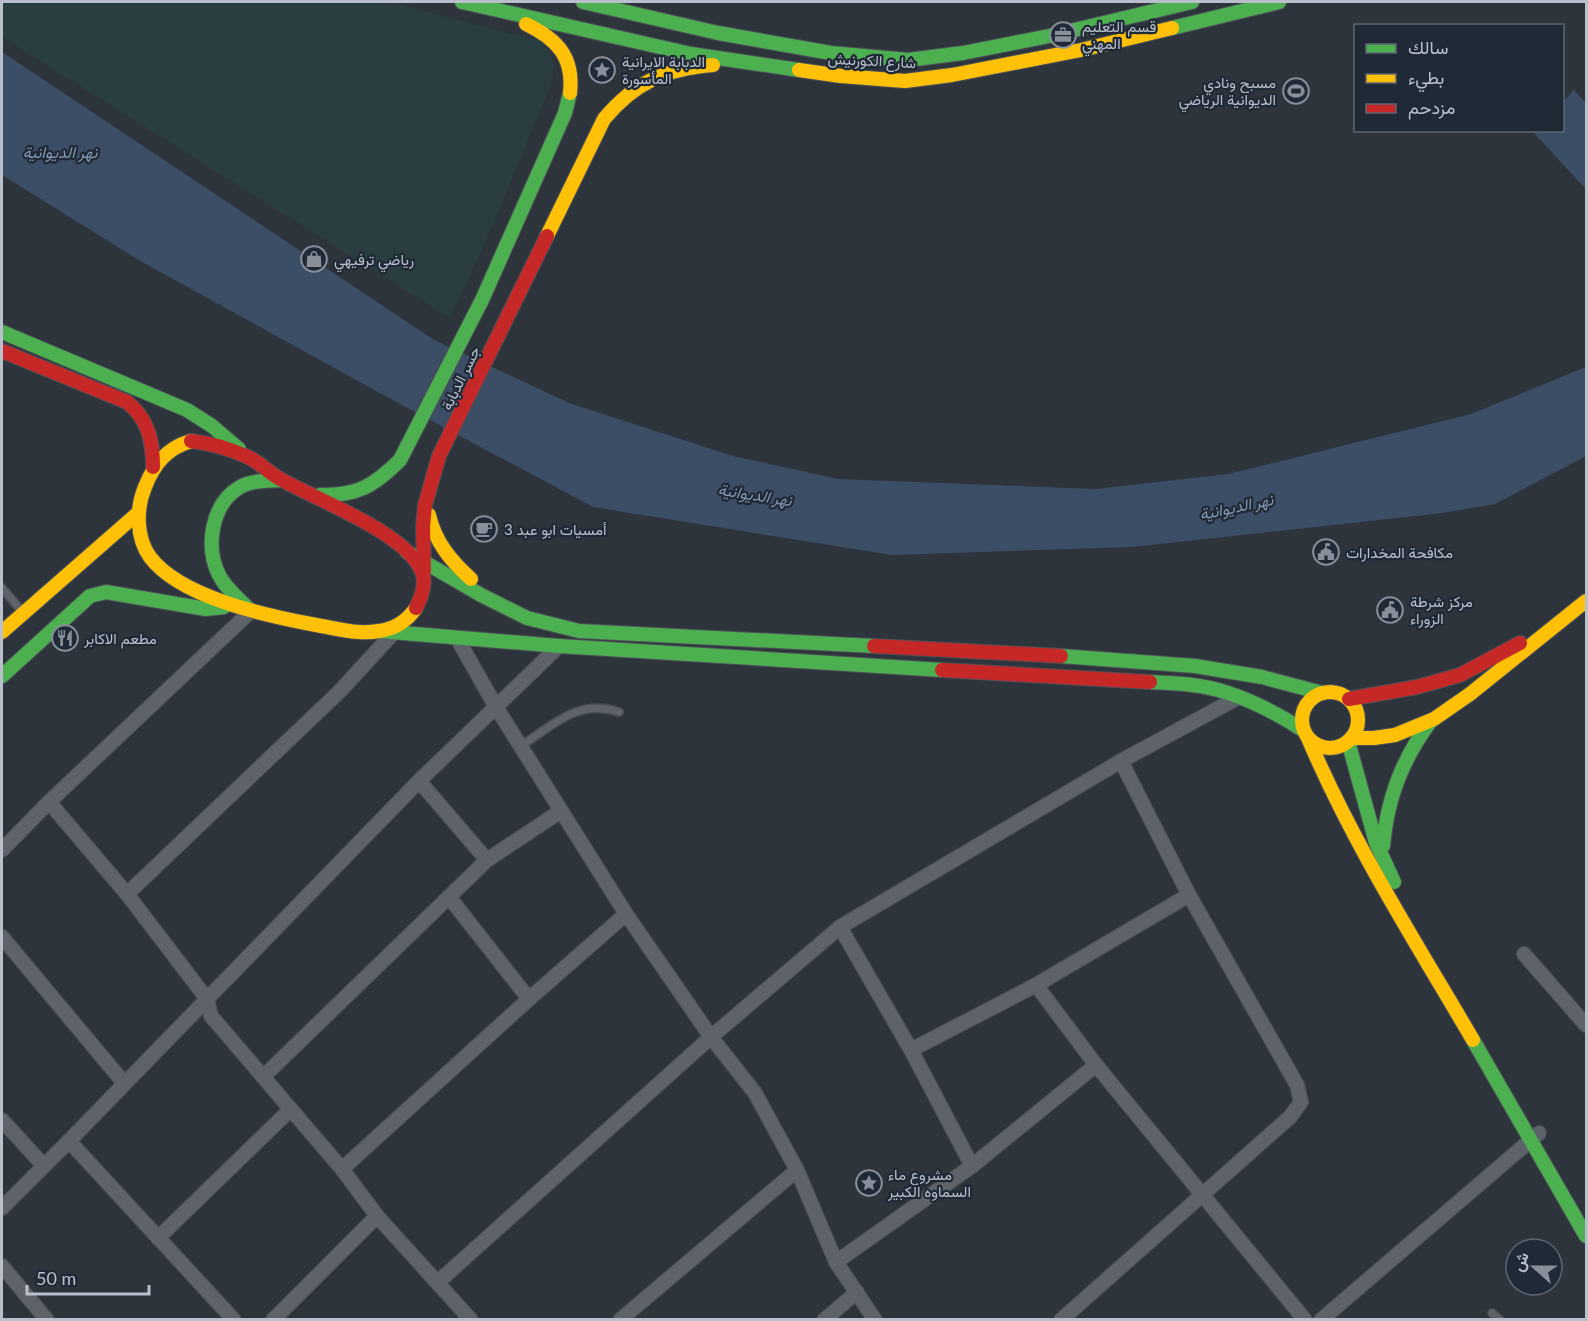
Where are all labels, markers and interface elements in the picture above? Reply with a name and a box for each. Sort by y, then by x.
place label: قسم التعليم المهني [1082,17,1156,57]
office icon: قسم التعليم المهني [1048,20,1078,50]
legend [1354,24,1564,132]
text: سالك [1408,36,1448,58]
street label: شارع الكورنيش [827,49,917,74]
place label: الدبابة الايرانية المأسورة [622,52,705,88]
place icon: الدبابة الايرانية المأسورة [587,55,617,85]
text: بطيء [1408,66,1444,93]
place label: مسبح ونادي الديوانية الرياضي [1179,73,1276,113]
sports icon: مسبح ونادي الديوانية الرياضي [1281,76,1311,106]
text: مزدحم [1408,96,1455,120]
water label: نهر الديوانية [23,142,99,163]
shop icon: رياضي ترفيهي [299,244,329,274]
place label: رياضي ترفيهي [334,250,414,273]
street label: جسر الدبابة [437,343,484,413]
water label: نهر الديوانية [716,479,795,511]
water label: نهر الديوانية [1198,489,1276,525]
cafe icon: أمسيات ابو عبد 3 [469,514,499,544]
place label: أمسيات ابو عبد 3 [504,520,607,539]
public building icon: مكافحة المخدارات [1311,537,1341,567]
place label: مكافحة المخدارات [1346,543,1453,562]
place label: مركز شرطة الزوراء [1410,592,1473,628]
public building icon: مركز شرطة الزوراء [1375,595,1405,625]
restaurant icon: مطعم الاكابر [50,623,80,653]
place label: مطعم الاكابر [83,629,157,649]
place label: مشروع ماء السماوه الكبير [887,1165,971,1201]
place icon: مشروع ماء السماوه الكبير [854,1168,884,1198]
north arrow [1504,1237,1564,1297]
text: ش [1507,1249,1533,1274]
scale bar [27,1258,148,1296]
text: 50 m [36,1267,76,1289]

